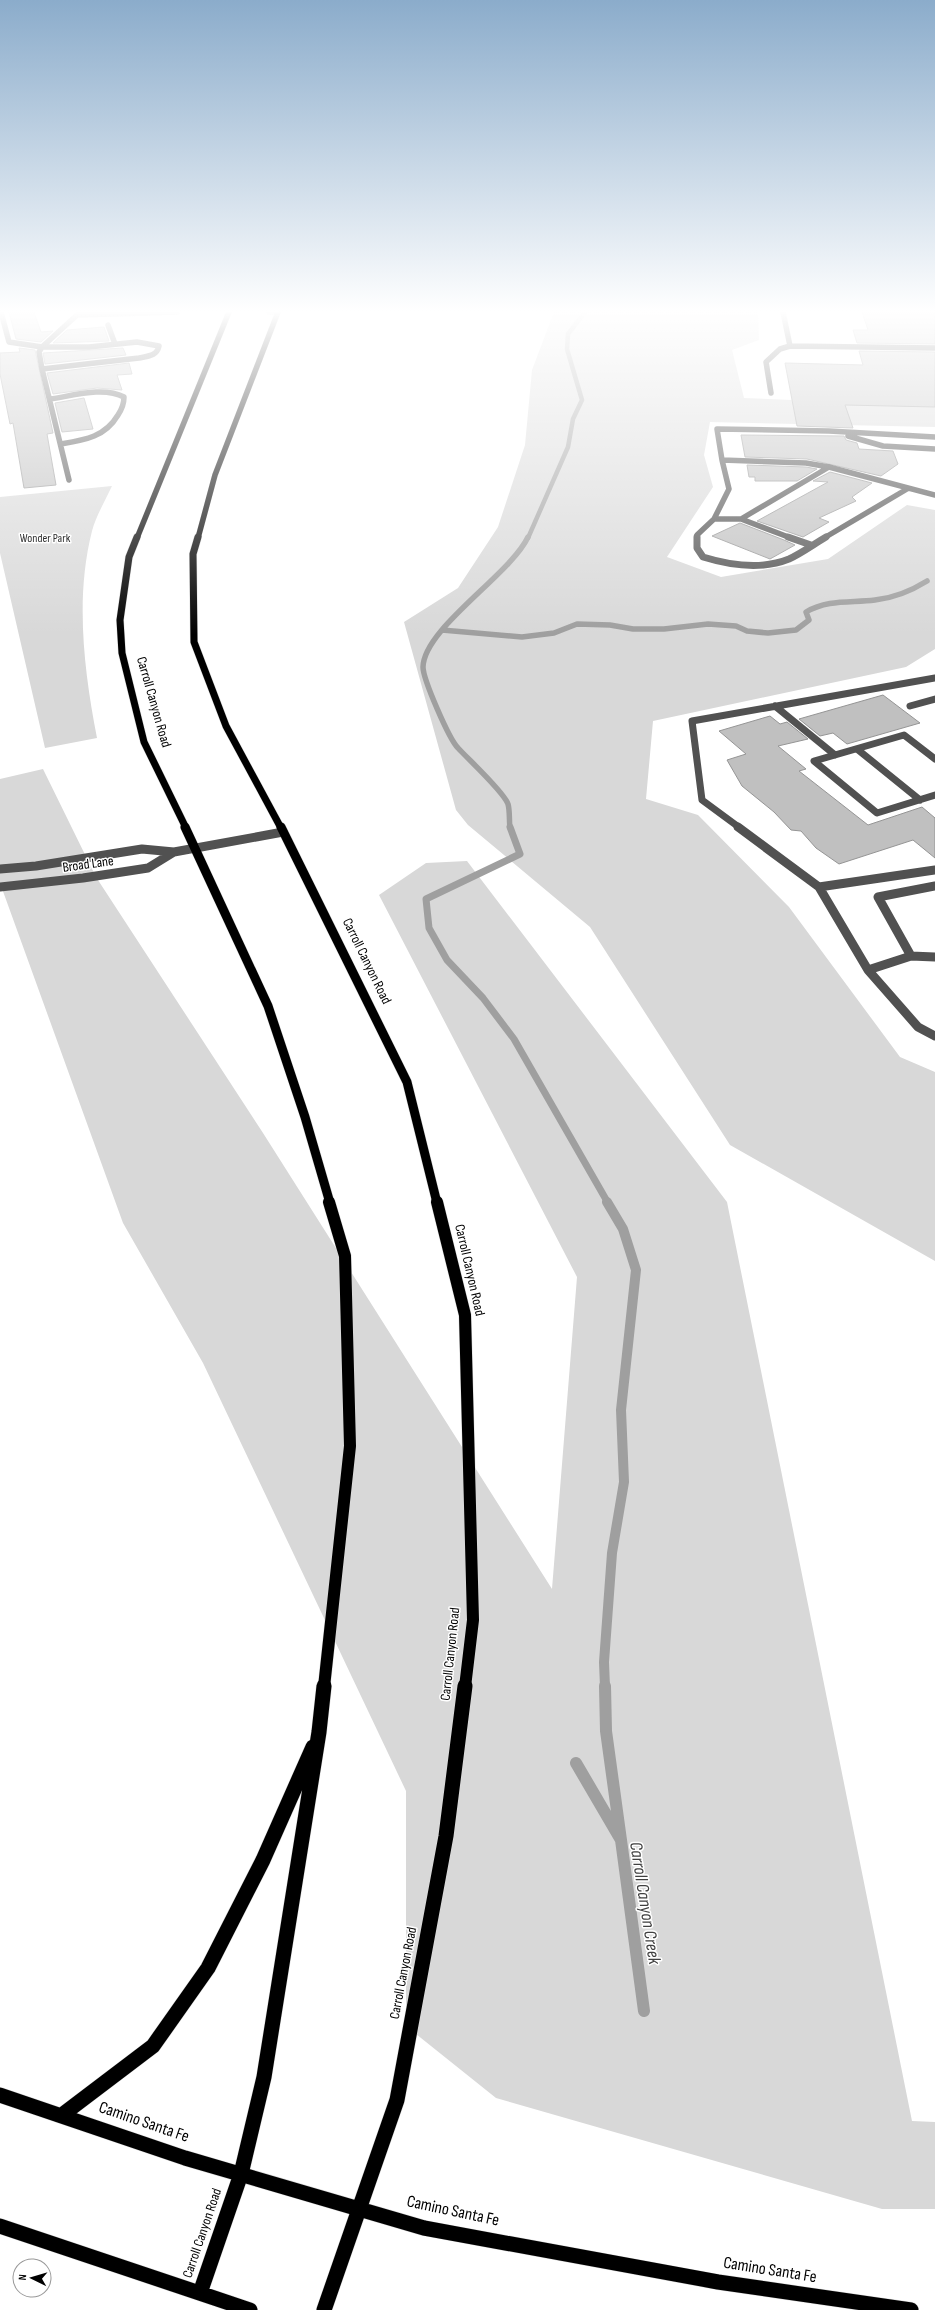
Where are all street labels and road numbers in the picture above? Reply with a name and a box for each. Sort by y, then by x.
street label: Carroll Canyon Road [133,655,175,749]
street label: Broad Lane [61,852,115,876]
street label: Carroll Canyon Road [339,915,395,1007]
street label: Carroll Canyon Road [451,1223,489,1318]
street label: Carroll Canyon Road [437,1606,463,1701]
street label: Carroll Canyon Road [386,1925,420,2021]
street label: Camino Santa Fe [96,2097,192,2147]
street label: Carroll Canyon Road [179,2186,225,2280]
street label: Camino Santa Fe [405,2191,501,2231]
street label: Camino Santa Fe [722,2253,818,2287]

